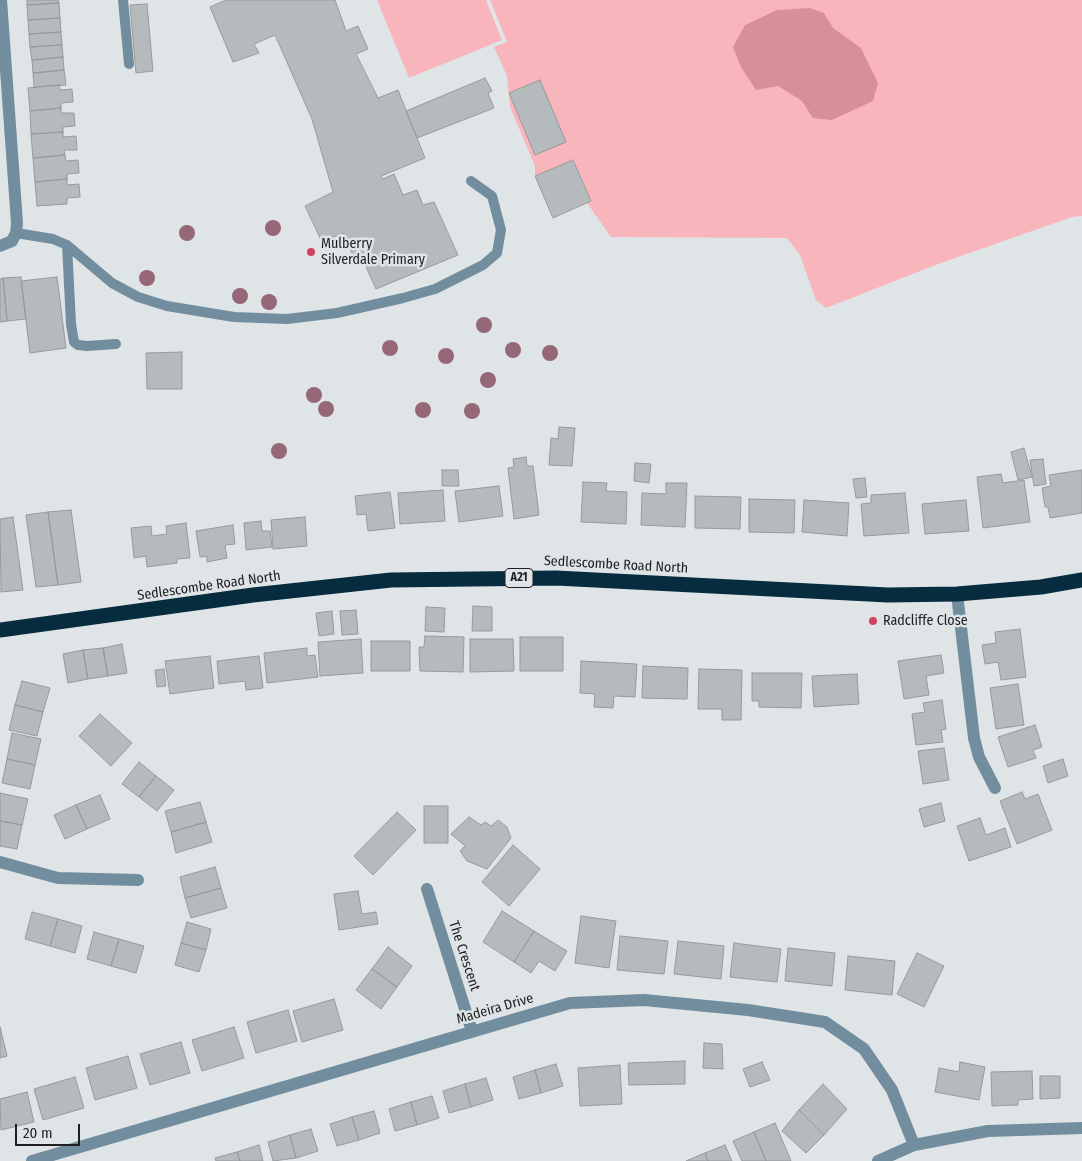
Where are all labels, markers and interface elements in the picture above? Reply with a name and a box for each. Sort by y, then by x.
place label: Mulberry Silverdale Primary [321,236,425,268]
marker: Mulberry Silverdale Primary [305,246,317,258]
street label: Sedlescombe Road North [543,553,689,577]
street label: Sedlescombe Road North [136,568,282,604]
road number: A21 [505,568,533,588]
place label: Radcliffe Close [883,613,968,629]
marker: Radcliffe Close [867,615,879,627]
street label: The Crescent [445,919,483,993]
street label: Madeira Drive [455,990,535,1028]
scale bar [18,1114,82,1146]
text: 20 m [23,1124,53,1142]

